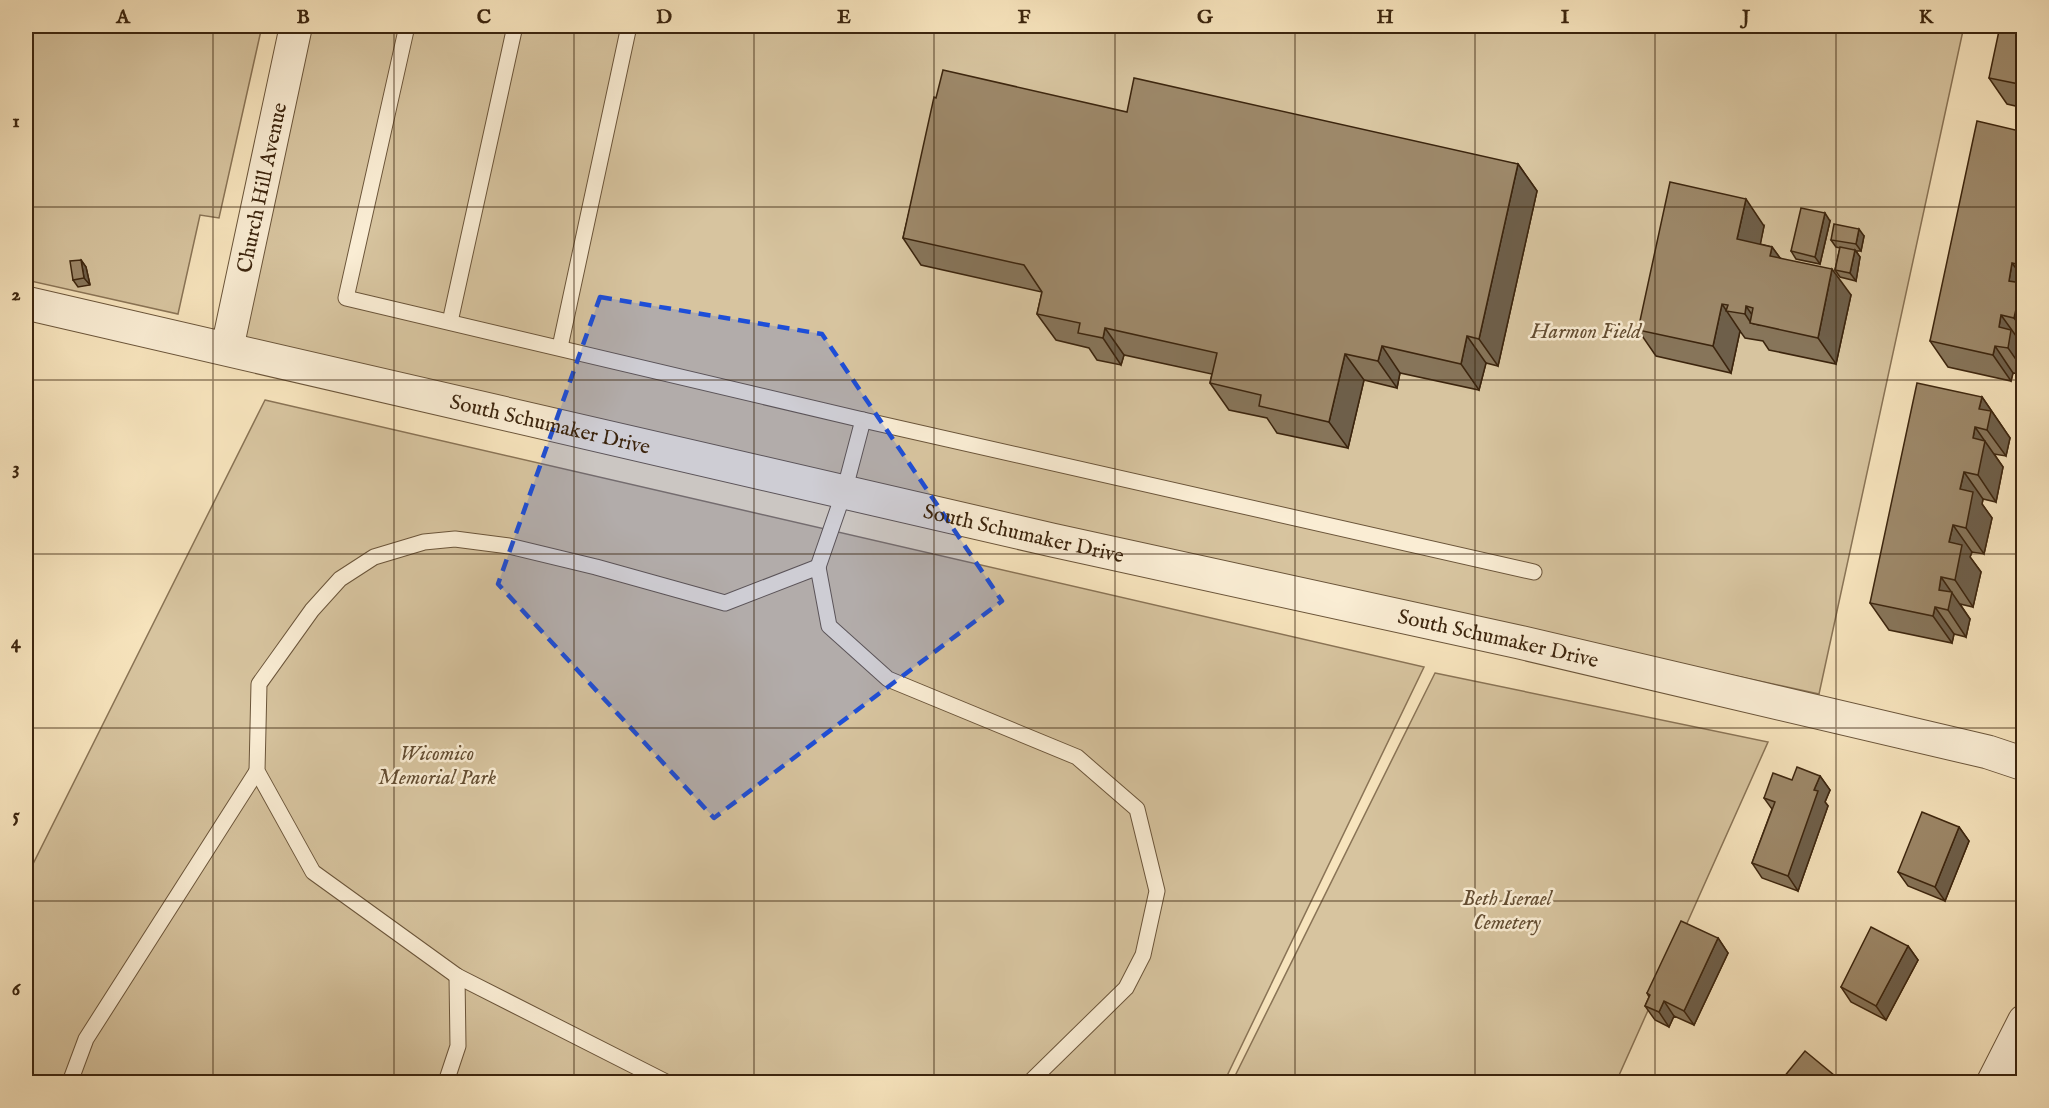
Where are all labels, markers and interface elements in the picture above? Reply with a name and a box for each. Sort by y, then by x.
text: A [115,5,131,30]
text: B [296,5,310,30]
text: C [477,5,491,30]
text: D [656,5,672,30]
text: E [837,5,851,30]
text: F [1018,5,1031,30]
text: G [1197,5,1214,30]
text: H [1376,5,1394,30]
text: I [1561,5,1570,30]
text: J [1739,5,1751,30]
text: K [1919,5,1935,30]
street label: Church Hill Avenue [232,100,294,276]
text: 1 [12,109,20,134]
text: 2 [11,282,21,307]
park label: Harmon Field [1530,319,1643,346]
street label: South Schumaker Drive [447,389,653,462]
text: 3 [12,456,20,481]
street label: South Schumaker Drive [920,499,1127,570]
street label: South Schumaker Drive [1395,604,1601,675]
text: 4 [11,630,22,655]
park label: Wicomico Memorial Park [378,741,497,792]
text: 5 [12,803,20,828]
park label: Beth Iserael Cemetery [1462,886,1554,937]
text: 6 [12,977,22,1002]

